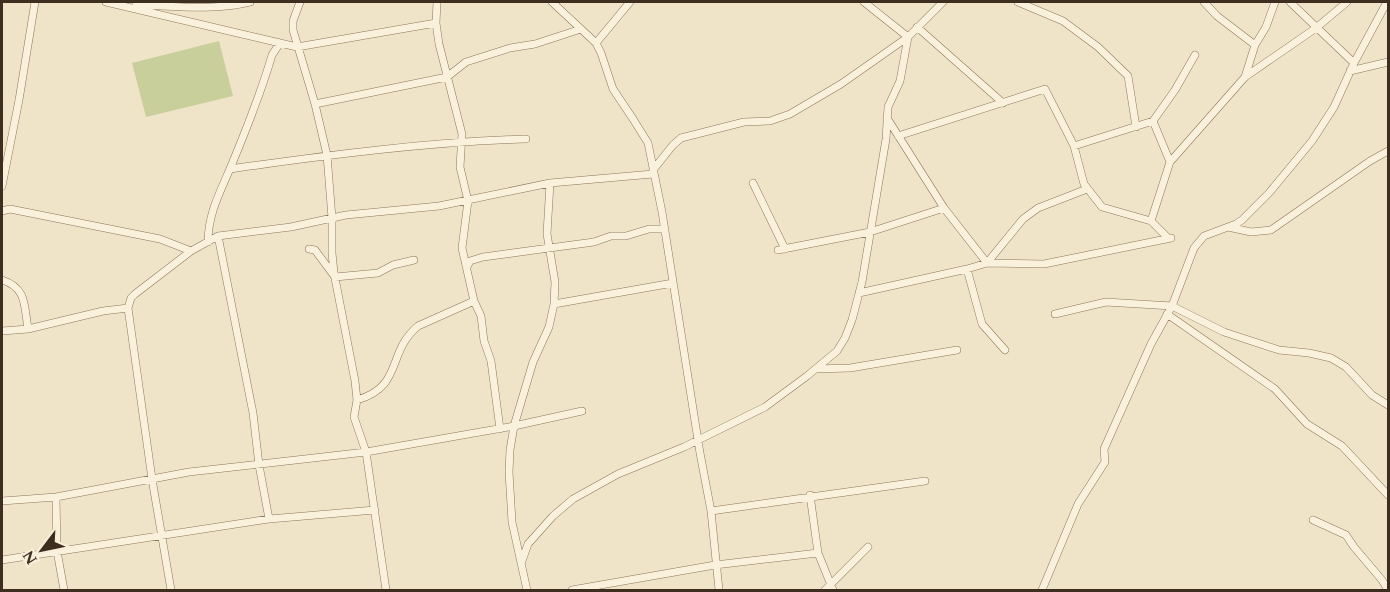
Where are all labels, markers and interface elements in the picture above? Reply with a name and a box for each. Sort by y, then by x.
north arrow [12,520,72,580]
text: N [16,546,44,569]

